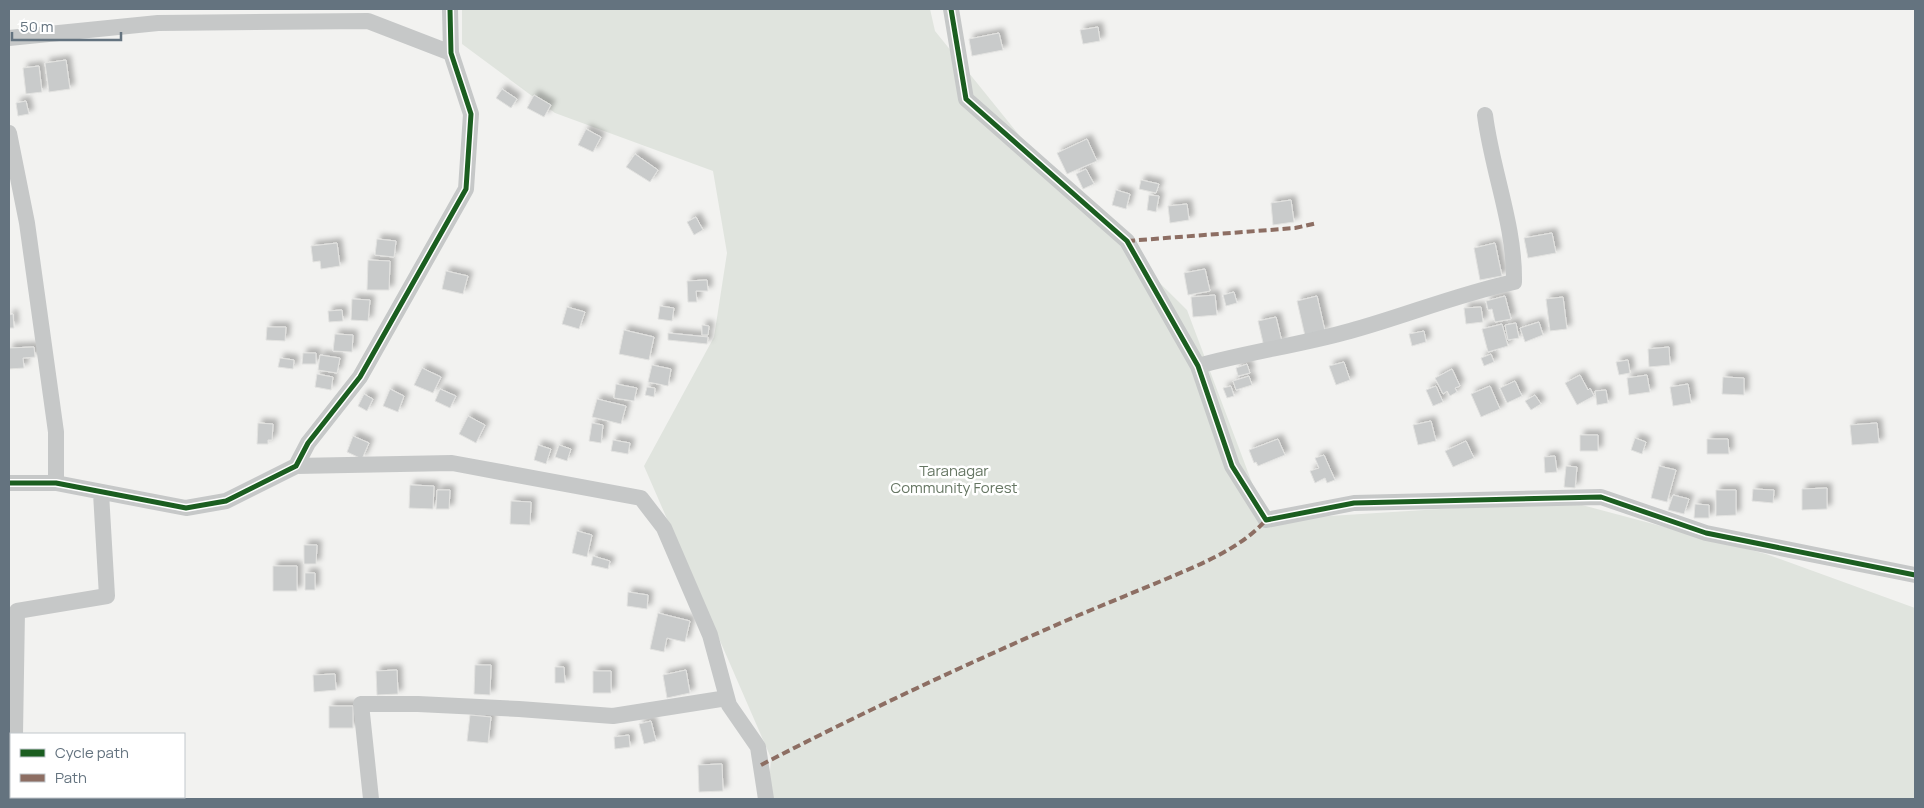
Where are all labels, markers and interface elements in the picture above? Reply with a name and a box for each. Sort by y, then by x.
scale bar [12,10,121,42]
text: 50 m [20,16,54,37]
park label: Taranagar Community Forest [890,460,1018,498]
legend [10,733,185,798]
text: Cycle path [55,742,129,763]
text: Path [55,767,87,788]

